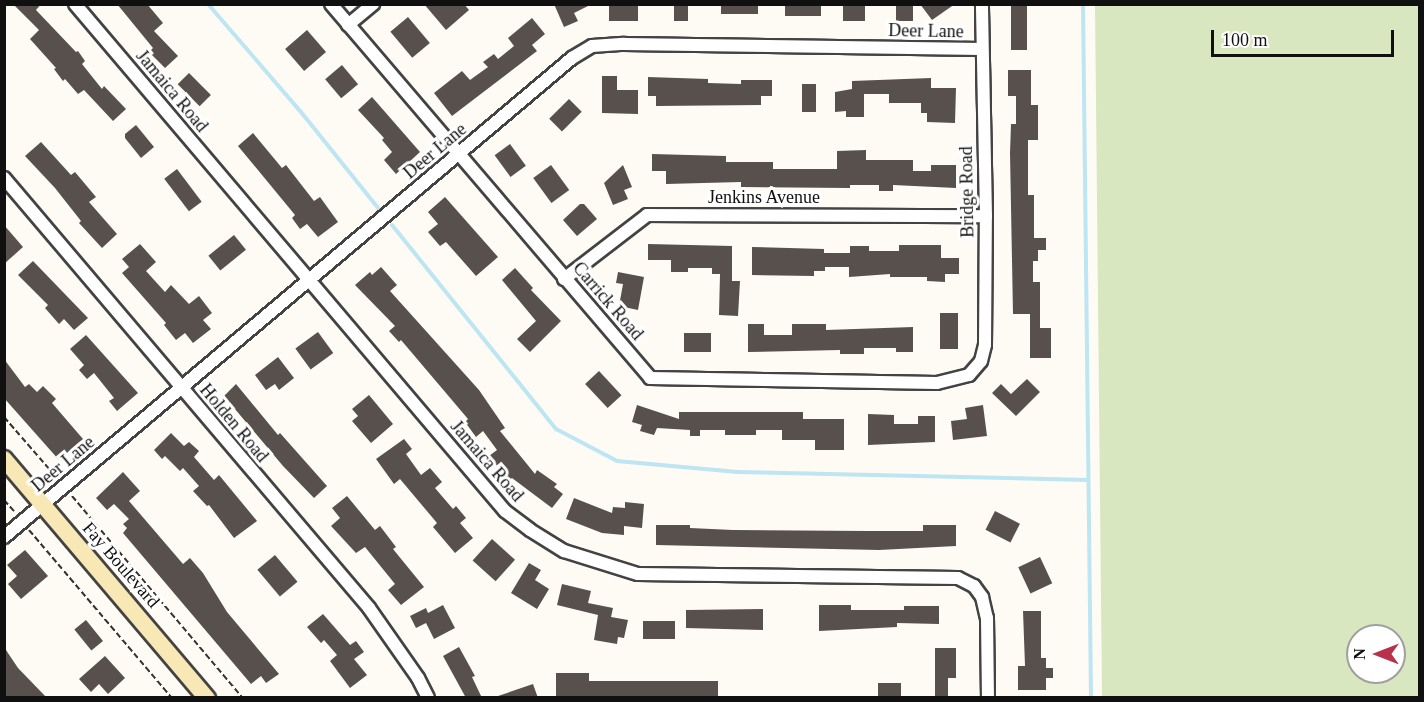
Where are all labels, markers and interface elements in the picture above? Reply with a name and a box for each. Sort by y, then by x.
scale bar [1214,18,1397,56]
street label: Deer Lane [888,20,964,42]
text: 100 m [1222,30,1268,50]
street label: Jamaica Road [131,46,213,136]
street label: Deer Lane [399,118,471,184]
street label: Bridge Road [955,146,979,238]
street label: Jenkins Avenue [707,186,821,208]
street label: Carrick Road [568,258,648,344]
street label: Holden Road [195,379,273,467]
street label: Jamaica Road [446,416,528,506]
street label: Deer Lane [27,431,99,497]
street label: Fay Boulevard [78,518,164,612]
north arrow [1346,624,1406,684]
text: N [1351,648,1368,660]

